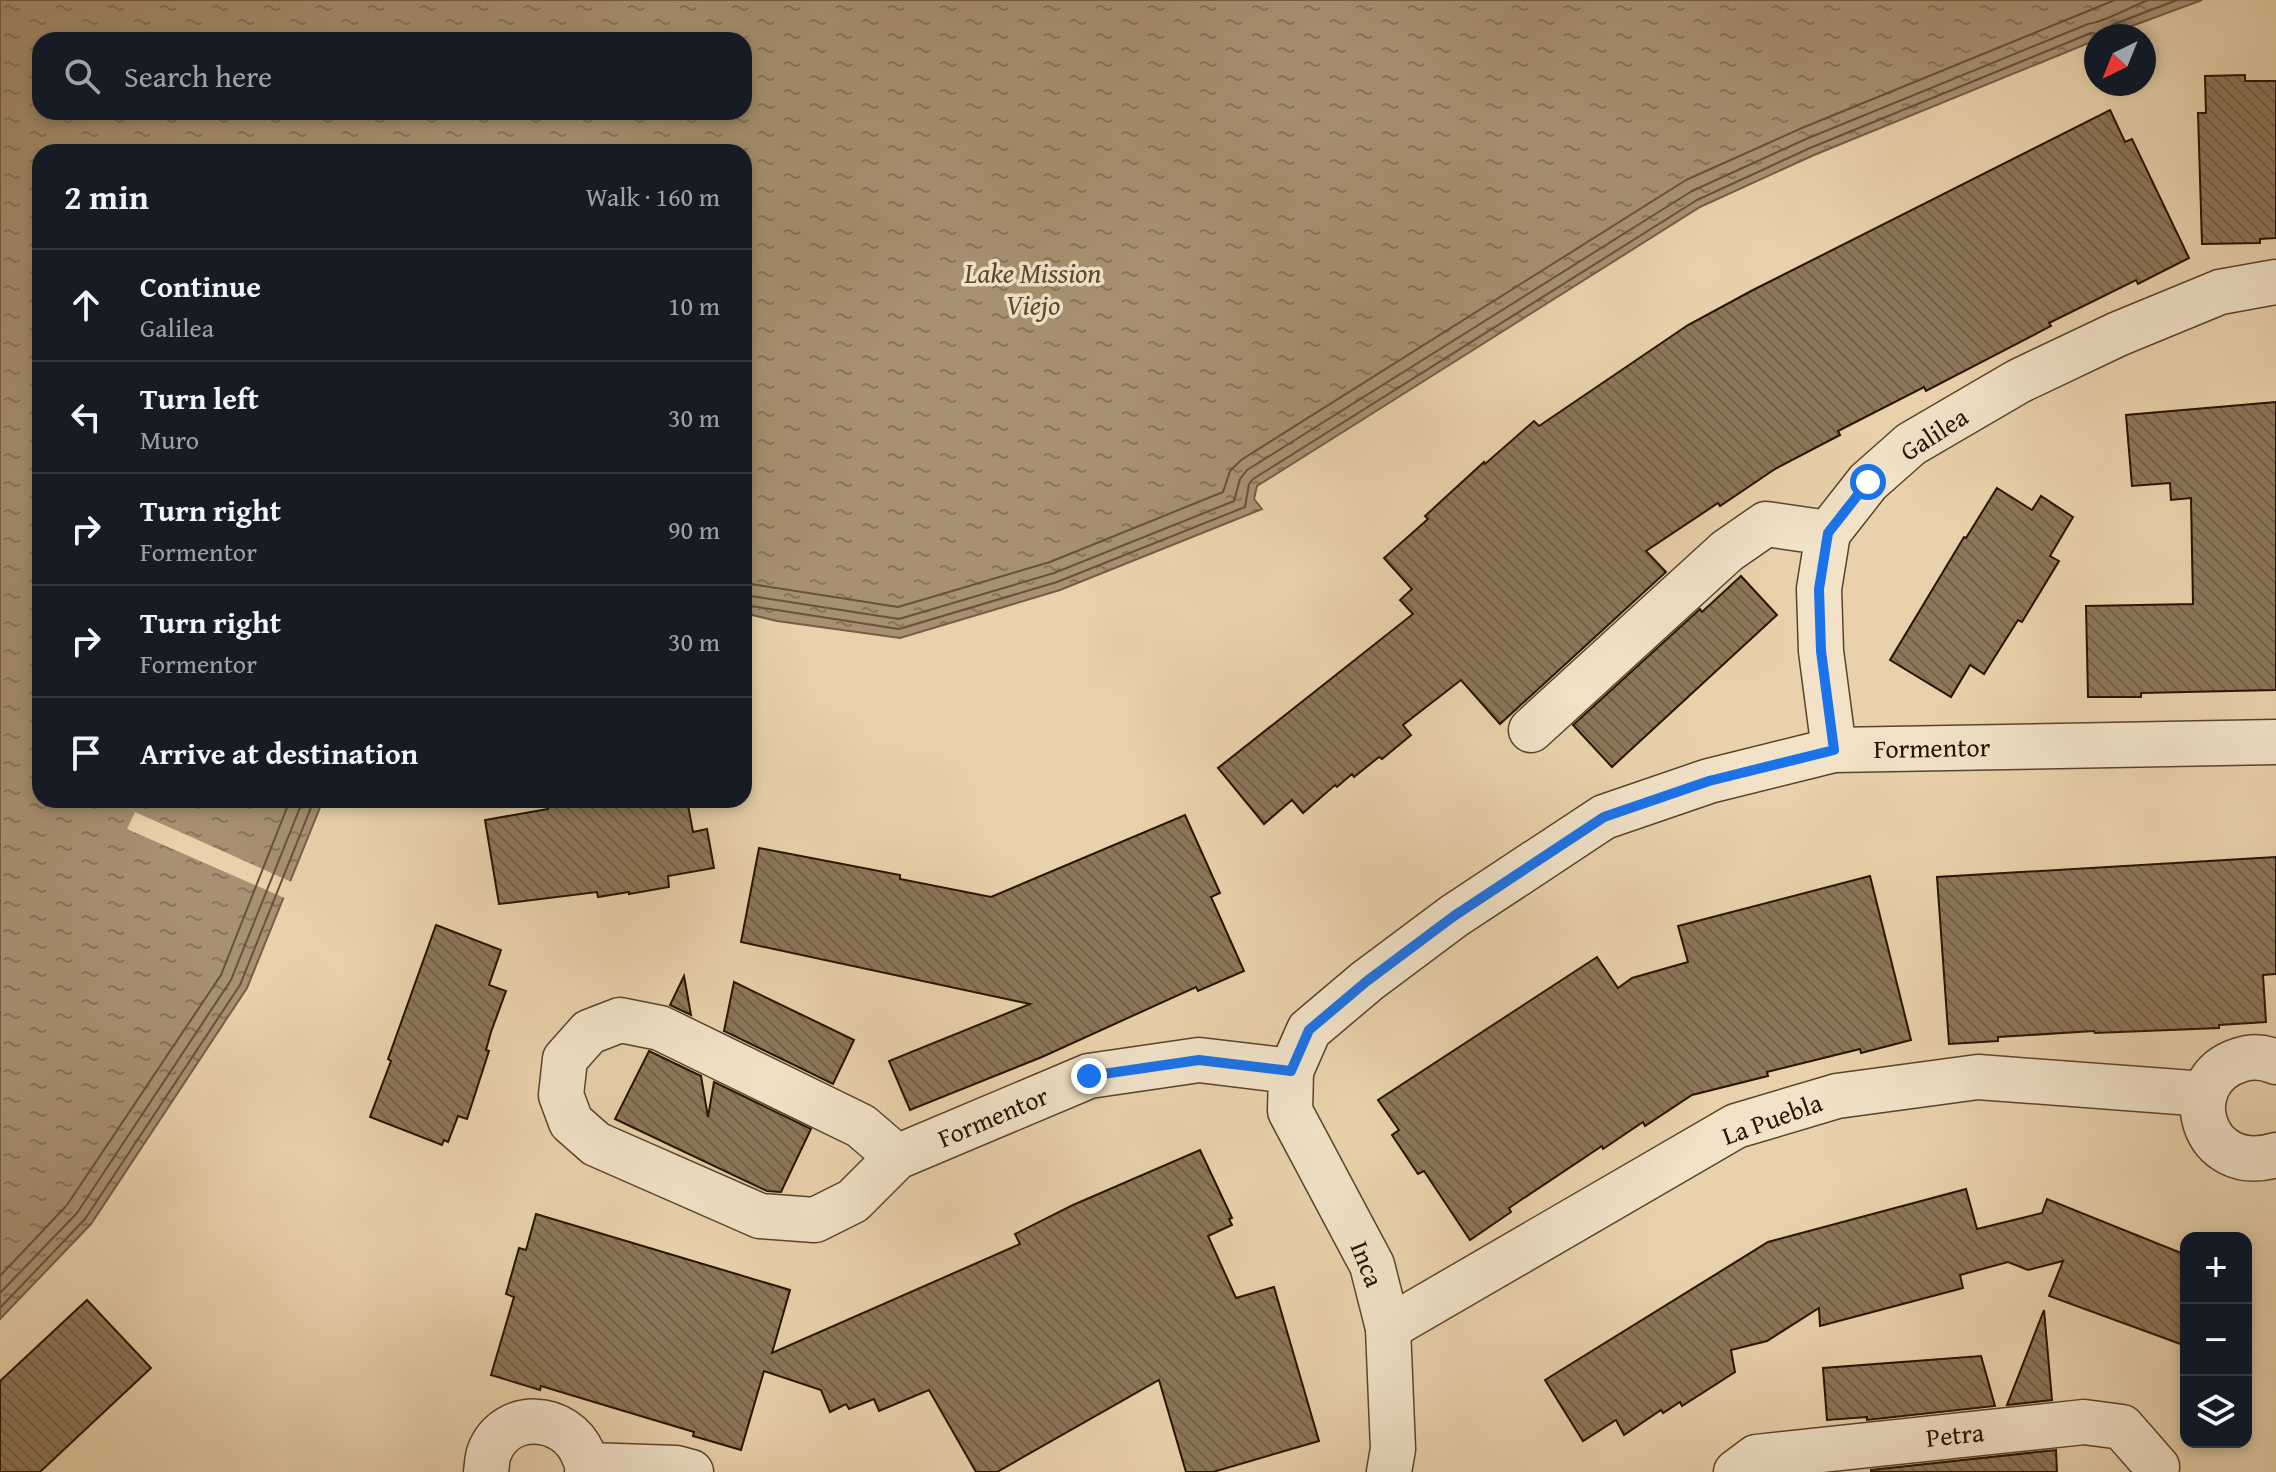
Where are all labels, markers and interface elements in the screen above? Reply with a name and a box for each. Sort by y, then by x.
north arrow [2084,24,2156,96]
search box [32,32,752,120]
icon: search [60,54,104,98]
text: Search here [124,54,272,98]
text: 2 min [64,172,149,221]
text: Walk · 160 m [586,177,720,216]
water label: Lake Mission Viejo [964,252,1102,325]
text: Continue [140,264,261,308]
icon: ahead [64,283,108,327]
text: 10 m [668,286,720,325]
text: Galilea [140,308,214,347]
text: Turn left [140,376,259,420]
icon: left [64,395,108,439]
street label: Galilea [1892,397,1976,470]
text: 30 m [668,398,720,437]
text: Muro [140,420,199,459]
route start [1850,464,1886,500]
text: Turn right [140,488,281,532]
icon: right [64,507,108,551]
text: 90 m [668,510,720,549]
text: Formentor [140,532,257,571]
text: Turn right [140,600,281,644]
icon: right [64,619,108,663]
text: 30 m [668,622,720,661]
text: Formentor [140,644,257,683]
street label: Formentor [1873,727,1991,768]
icon: arrive [64,731,108,775]
text: Arrive at destination [140,731,418,775]
route end [1071,1058,1107,1094]
street label: Formentor [931,1076,1054,1157]
street label: La Puebla [1716,1082,1828,1155]
map controls [2180,1232,2252,1448]
button: + [2180,1232,2252,1304]
street label: Inca [1341,1235,1395,1293]
button: − [2180,1304,2252,1376]
button: layers [2180,1376,2252,1448]
street label: Petra [1924,1412,1987,1457]

